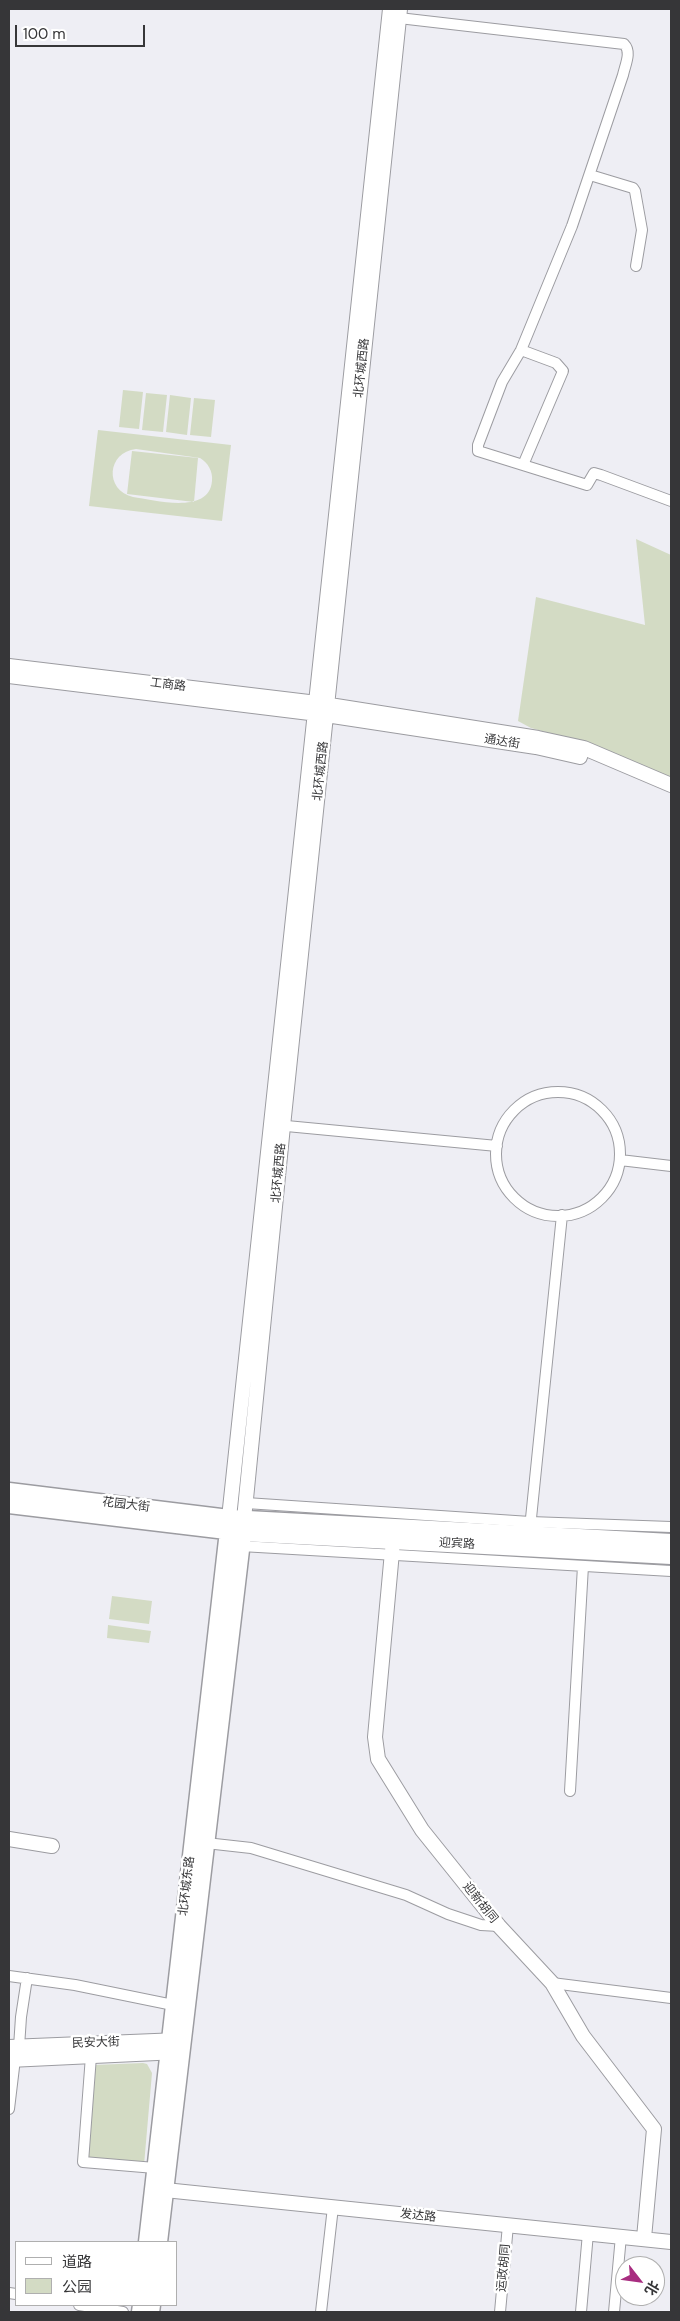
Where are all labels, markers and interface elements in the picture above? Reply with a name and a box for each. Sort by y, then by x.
scale bar [18,15,148,47]
text: 100 m [23,24,66,44]
street label: 北环城西路 [352,337,372,399]
street label: 工商路 [149,676,187,694]
street label: 通达街 [483,732,521,752]
street label: 北环城西路 [311,740,331,802]
street label: 北环城西路 [269,1142,289,1204]
street label: 花园大街 [101,1495,151,1515]
street label: 迎宾路 [439,1536,475,1552]
street label: 北环城东路 [176,1855,198,1917]
street label: 迎新胡同 [459,1880,501,1926]
street label: 民安大街 [72,2035,120,2051]
street label: 发达路 [399,2207,437,2225]
legend [15,2241,178,2306]
street label: 运政胡同 [495,2243,513,2293]
text: 道路 [62,2252,92,2272]
north arrow [615,2256,665,2306]
text: 公园 [62,2277,92,2297]
text: 北 [641,2277,663,2299]

